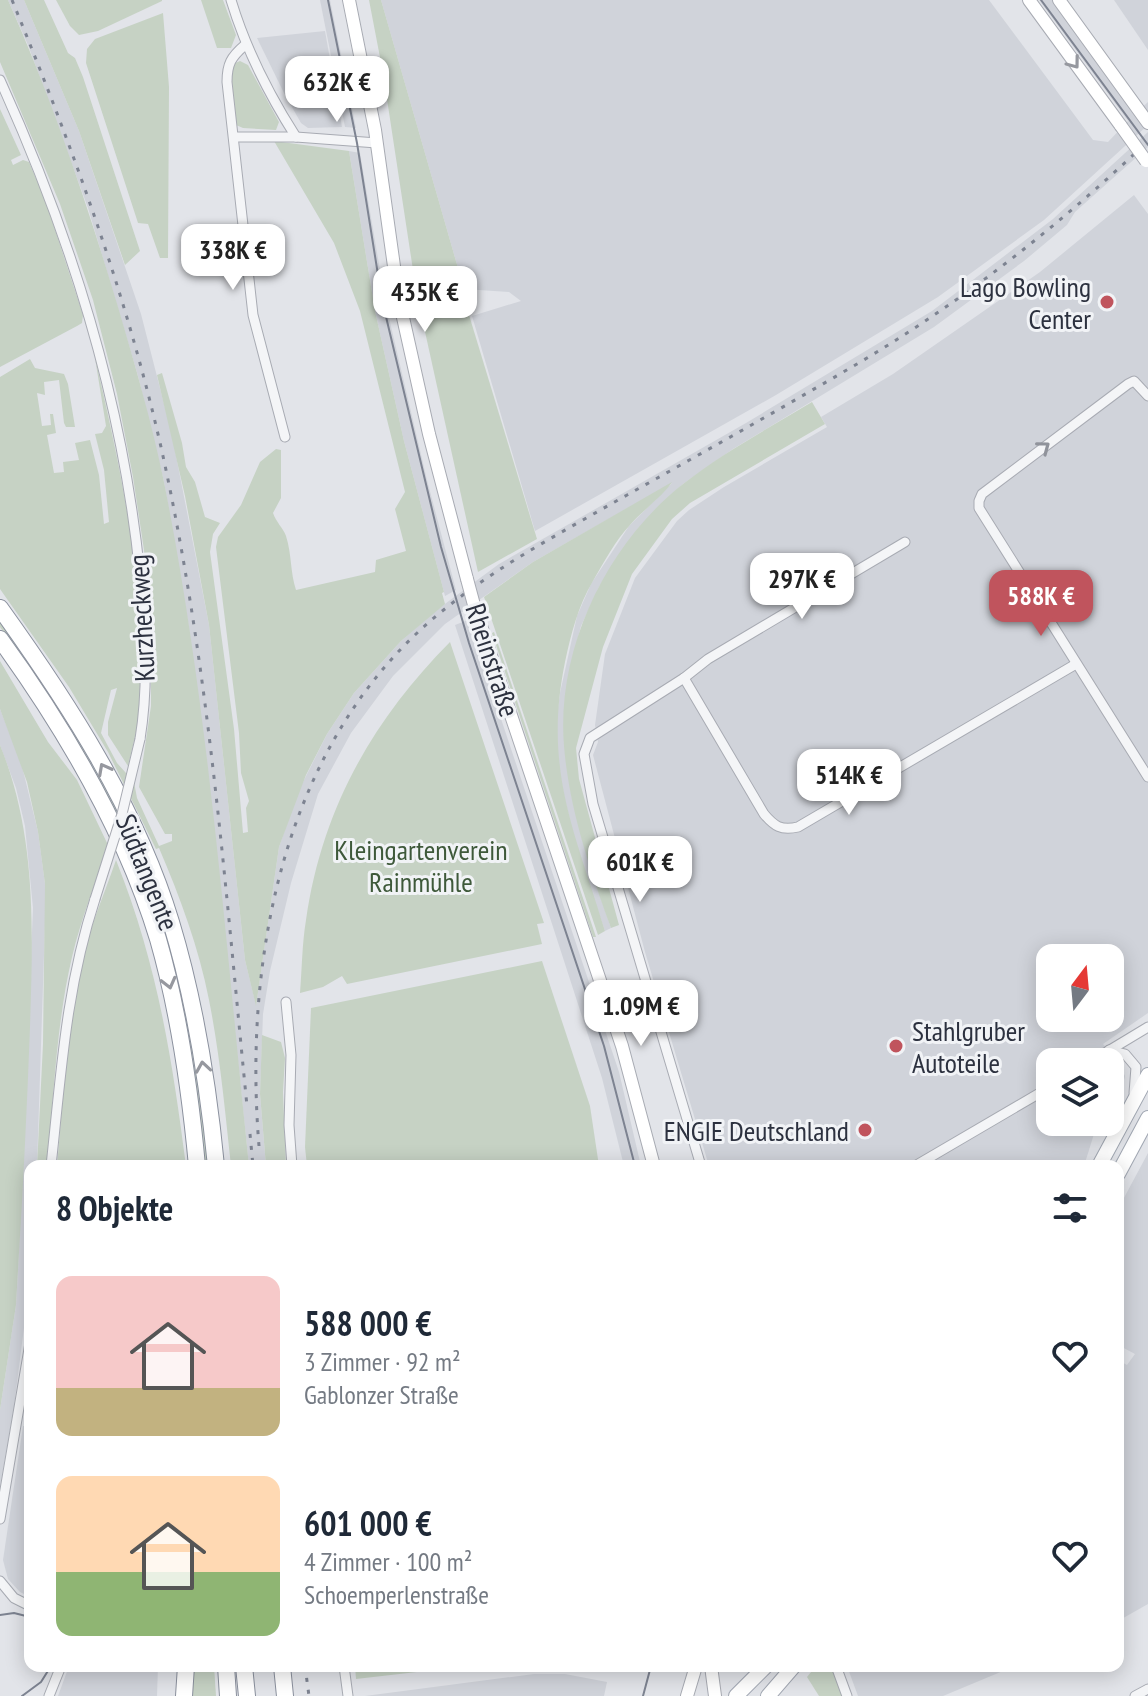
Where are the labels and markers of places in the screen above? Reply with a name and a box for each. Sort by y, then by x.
pin: 632K € [272,56,402,124]
pin: 338K € [168,224,298,292]
pin: 435K € [360,266,490,334]
place label: Lago Bowling Center [960,268,1091,337]
marker: Lago Bowling Center [1098,293,1116,311]
pin: 297K € [737,553,867,621]
pin: 588K € [976,570,1106,638]
pin: 514K € [784,749,914,817]
pin: 601K € [575,836,705,904]
pin: 1.09M € [567,980,715,1048]
place label: Stahlgruber Autoteile [912,1012,1025,1081]
marker: Stahlgruber Autoteile [887,1037,905,1055]
place label: ENGIE Deutschland [664,1112,849,1149]
marker: ENGIE Deutschland [856,1121,874,1139]

